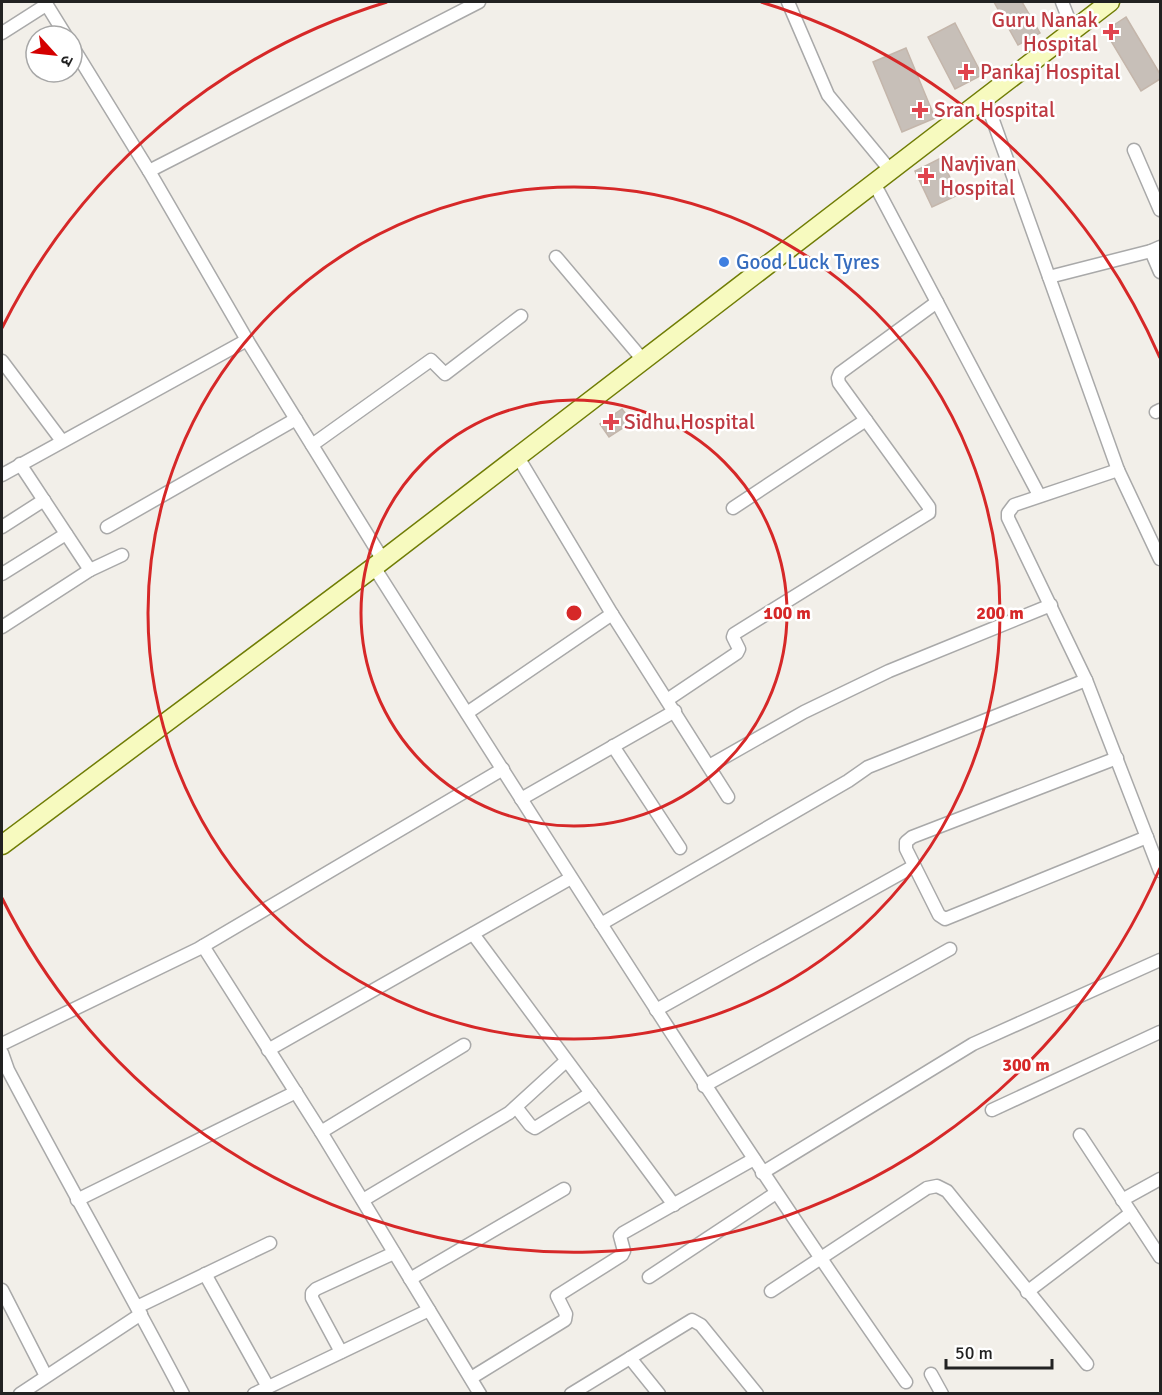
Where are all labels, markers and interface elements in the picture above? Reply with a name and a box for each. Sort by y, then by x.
place label: Guru Nanak Hospital [992,7,1098,57]
marker: Guru Nanak Hospital [1102,23,1120,41]
north arrow [24,24,84,84]
text: उ [55,52,78,70]
place label: Pankaj Hospital [980,59,1120,85]
marker: Pankaj Hospital [957,63,975,81]
place label: Sran Hospital [934,97,1055,123]
marker: Sran Hospital [911,101,929,119]
place label: Navjivan Hospital [940,151,1017,201]
marker: Navjivan Hospital [917,167,935,185]
place label: Good Luck Tyres [736,249,880,275]
marker: Good Luck Tyres [717,255,731,269]
place label: Sidhu Hospital [624,409,755,435]
marker: Sidhu Hospital [602,413,620,431]
text: 100 m [763,602,811,624]
text: 200 m [976,602,1024,624]
centre of rings [564,603,584,623]
text: 300 m [1002,1054,1050,1076]
scale bar [946,1332,1052,1370]
text: 50 m [955,1342,993,1364]

